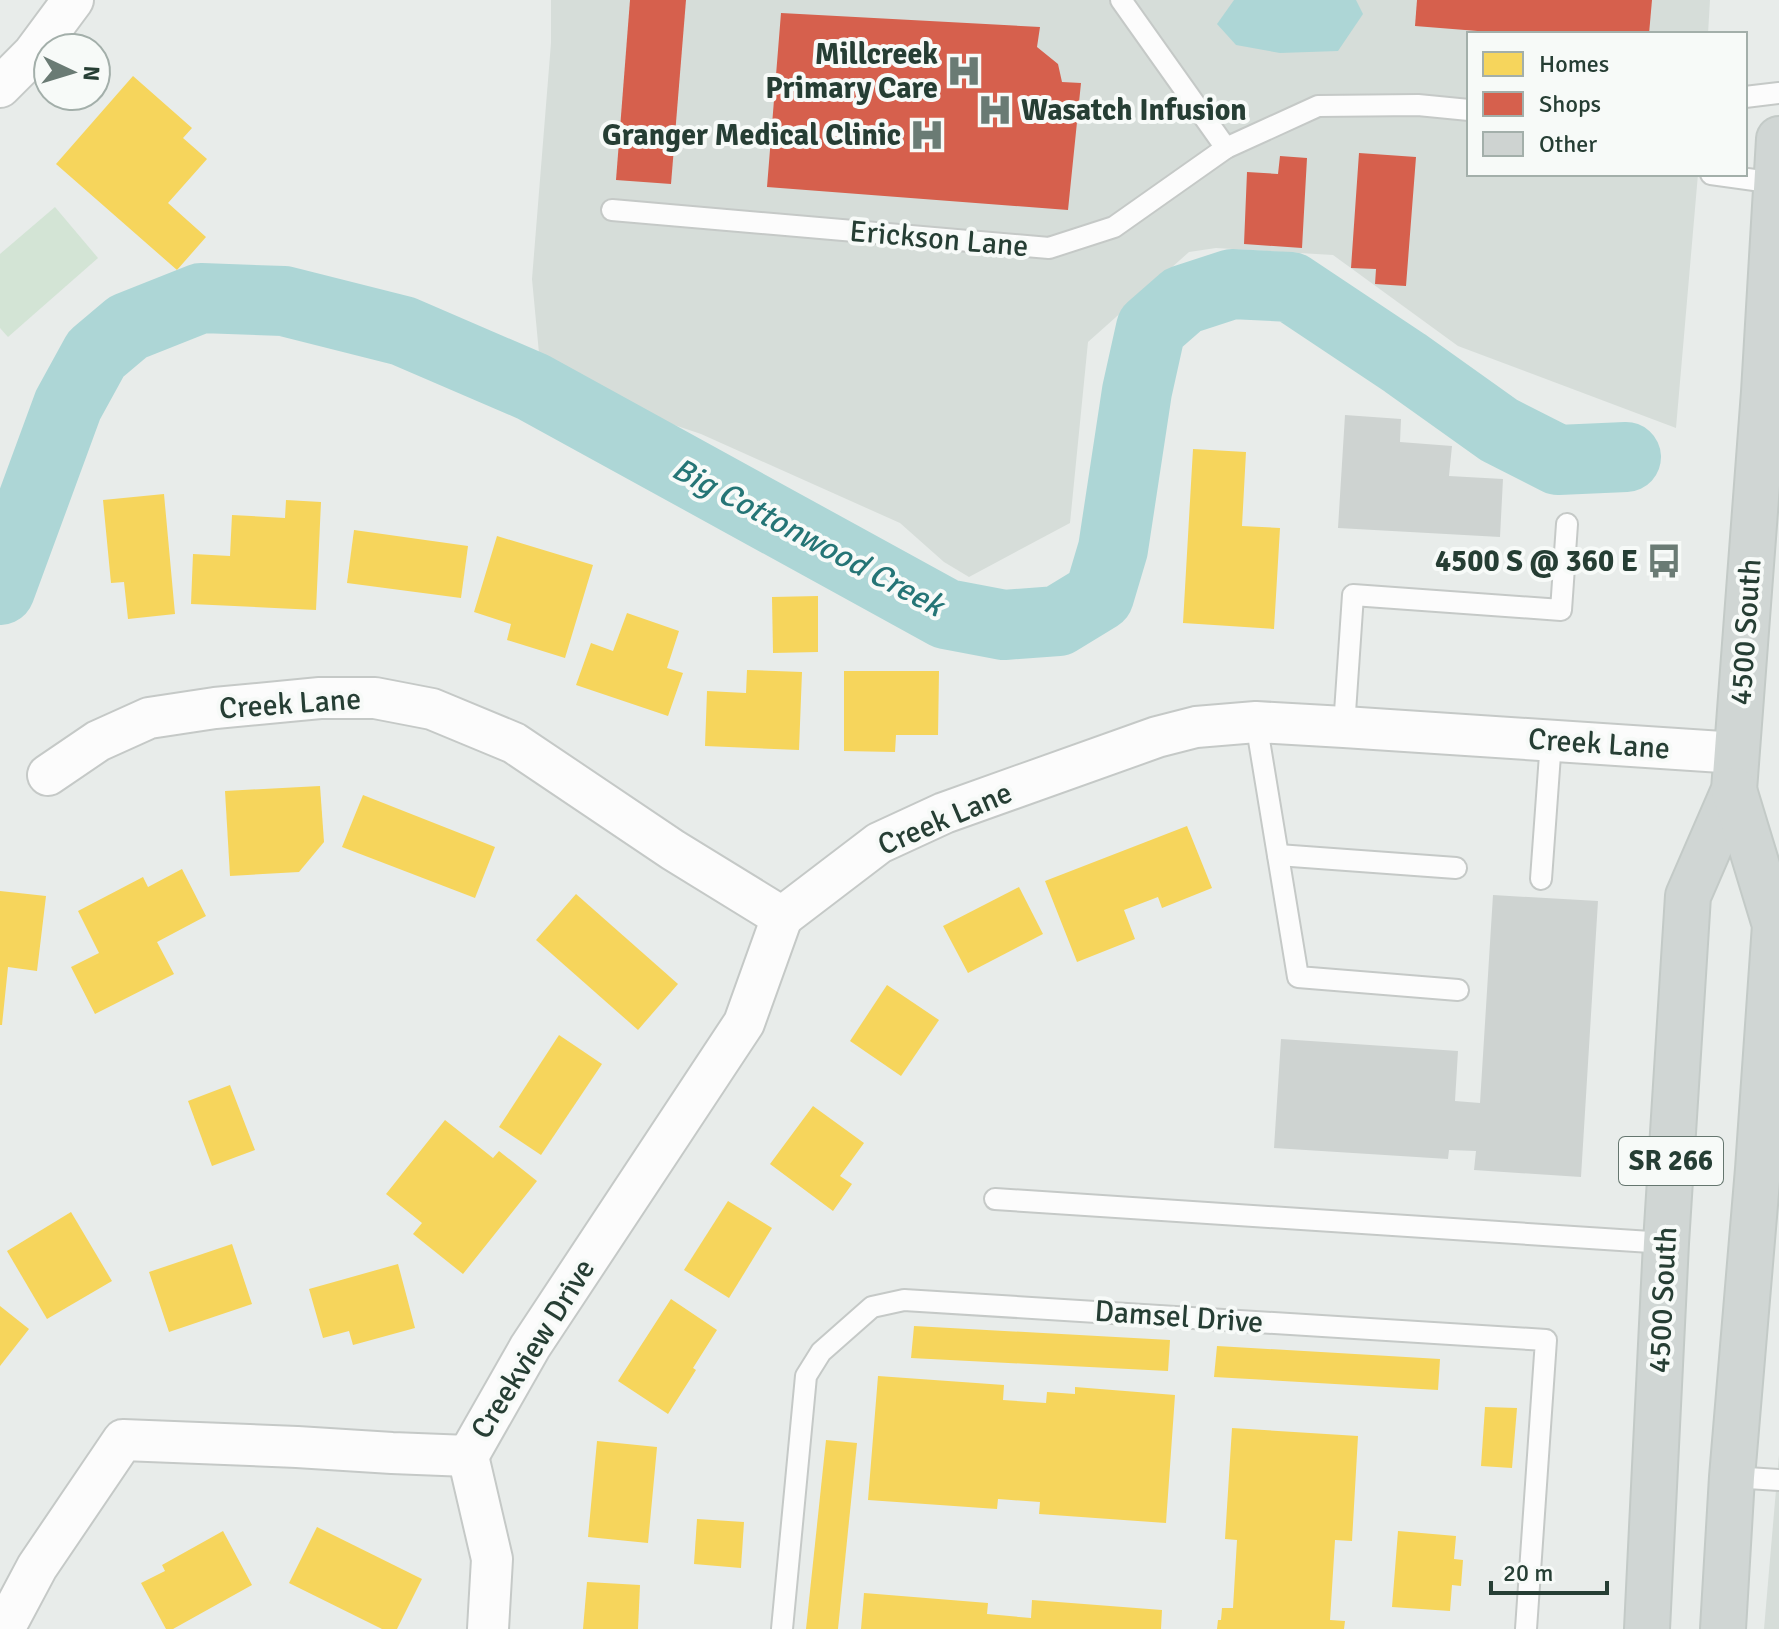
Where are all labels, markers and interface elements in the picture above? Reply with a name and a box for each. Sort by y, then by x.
north arrow [32,32,112,112]
legend [1467,32,1747,176]
place label: Millcreek Primary Care [765,36,938,107]
text: Homes [1539,49,1609,79]
hospital icon: Millcreek Primary Care [945,52,983,90]
text: N [77,65,105,82]
text: Shops [1539,89,1601,119]
hospital icon: Wasatch Infusion [976,91,1014,129]
place label: Wasatch Infusion [1021,92,1247,129]
hospital icon: Granger Medical Clinic [908,116,946,154]
place label: Granger Medical Clinic [602,117,901,154]
text: Other [1539,129,1597,159]
street label: Erickson Lane [848,213,1030,265]
water label: Big Cottonwood Creek [666,449,953,626]
bus stop icon: 4500 S @ 360 E [1645,542,1683,580]
place label: 4500 S @ 360 E [1435,543,1638,580]
street label: 4500 South [1722,557,1770,707]
street label: Creek Lane [218,681,362,727]
street label: Creek Lane [1527,721,1671,767]
street label: Creek Lane [872,774,1018,864]
road number: SR 266 [1619,1137,1723,1185]
street label: 4500 South [1641,1226,1685,1374]
street label: Creekview Drive [463,1252,603,1446]
street label: Damsel Drive [1093,1293,1265,1341]
scale bar [1491,1545,1607,1595]
text: 20 m [1503,1558,1553,1588]

